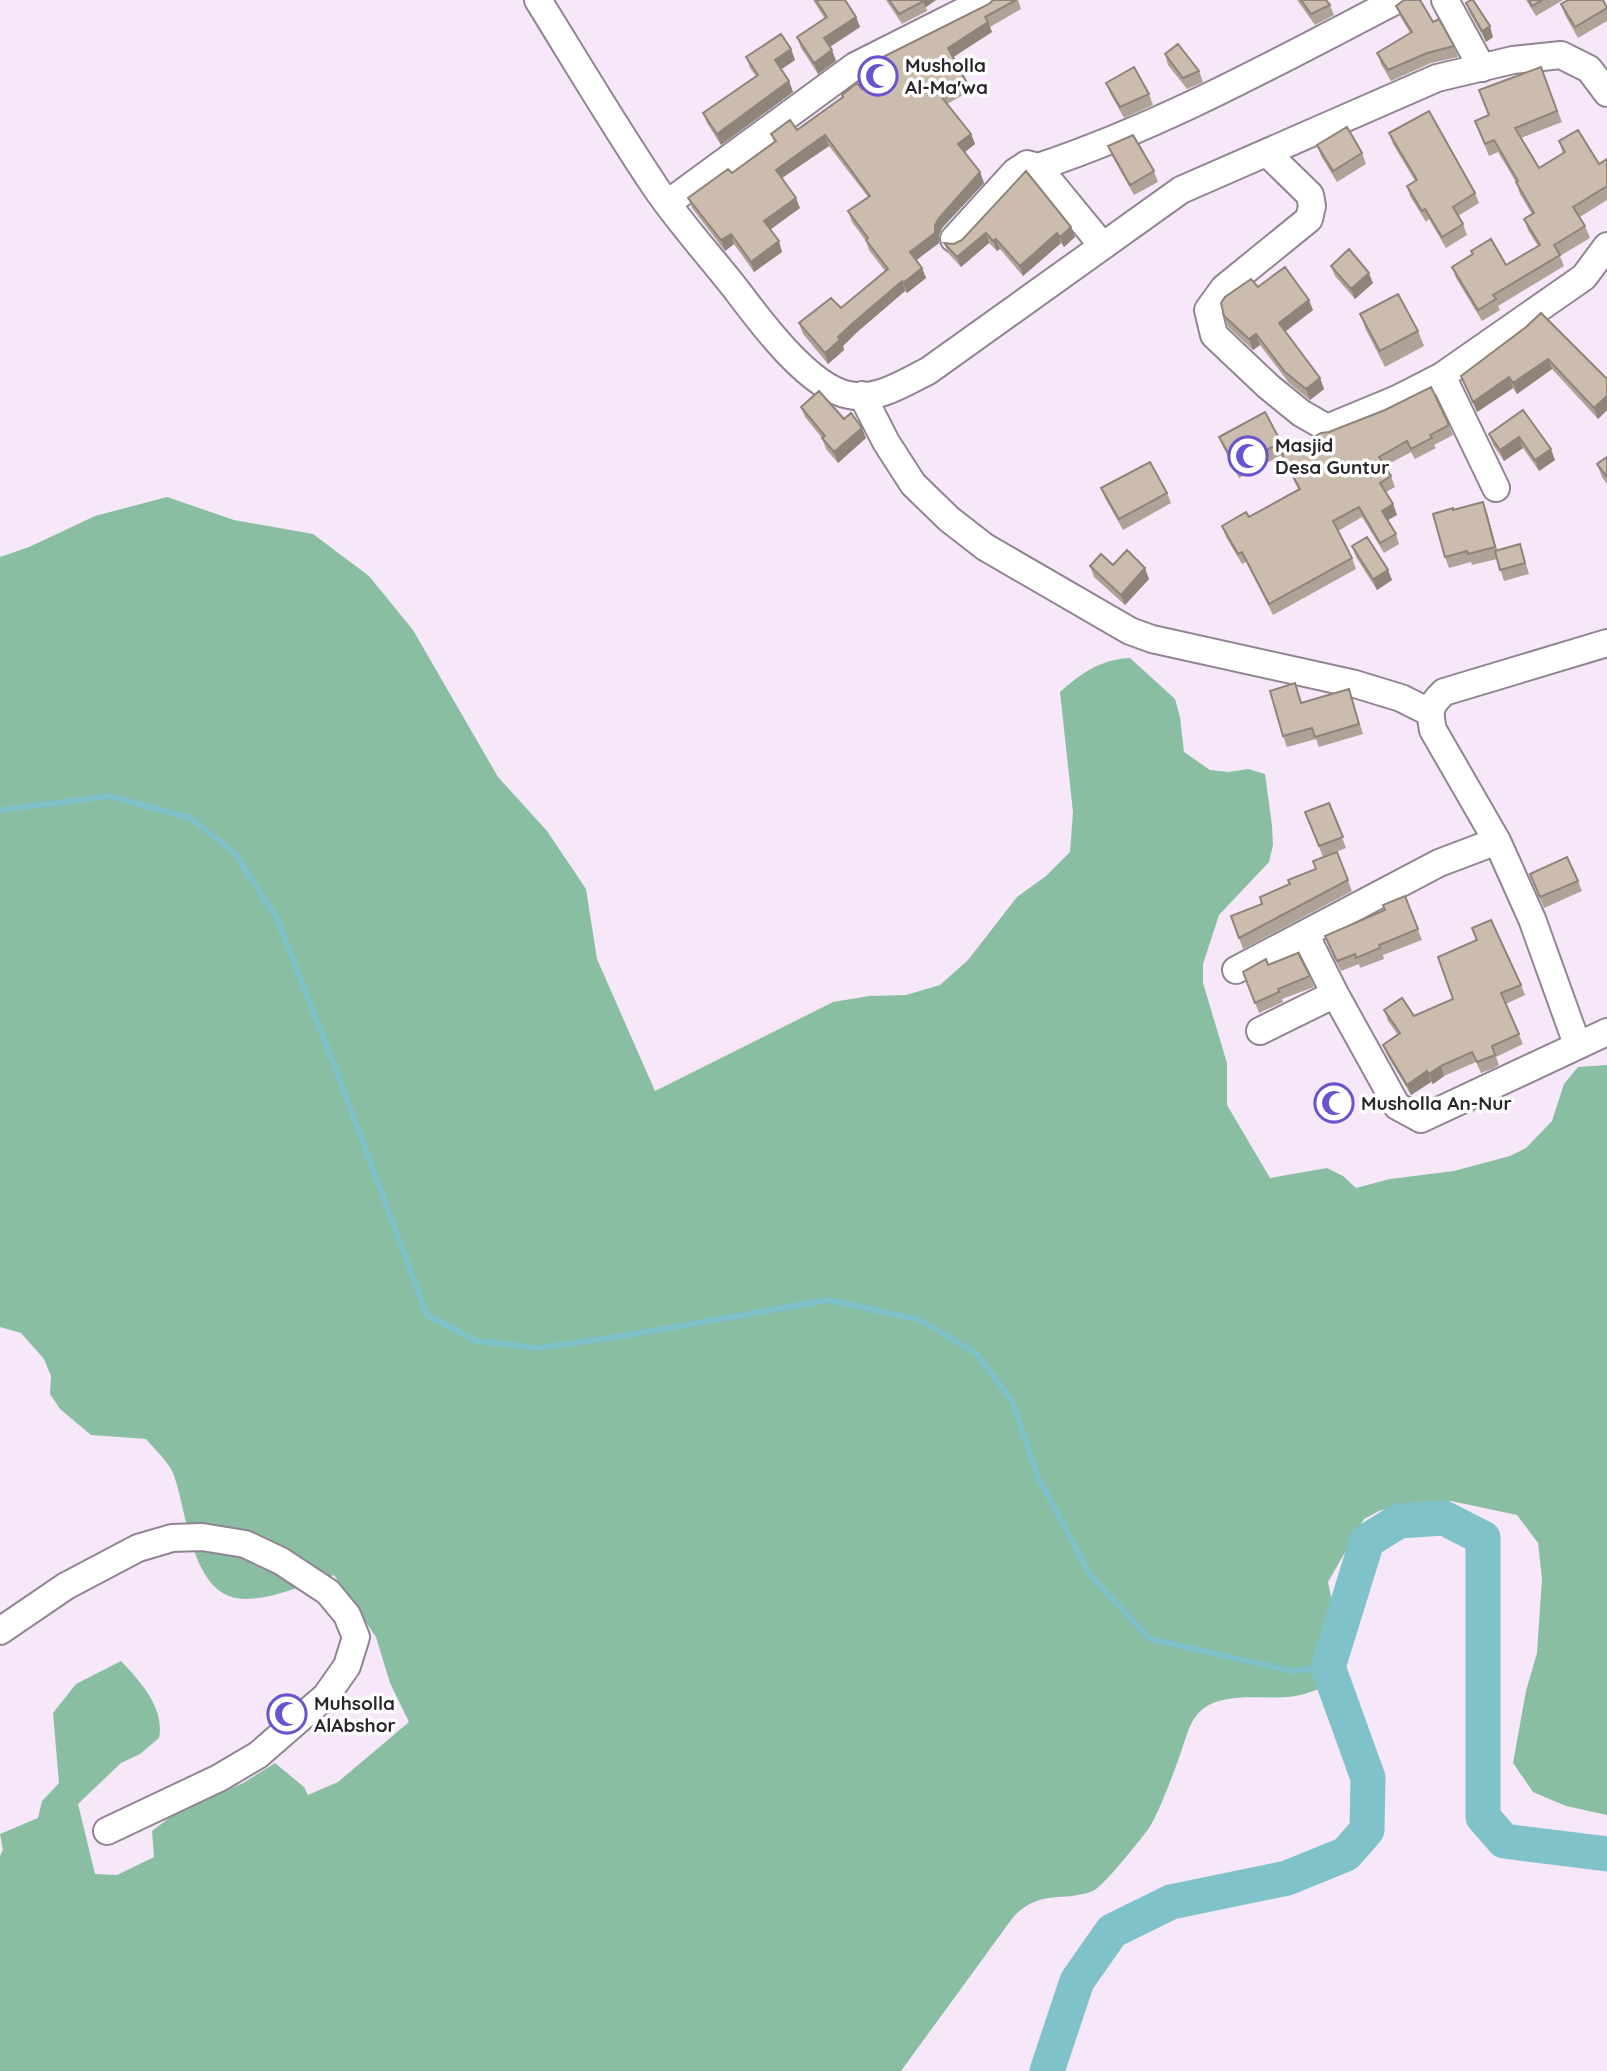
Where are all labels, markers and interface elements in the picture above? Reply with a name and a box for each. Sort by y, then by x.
place label: Musholla Al-Ma'wa [905,53,988,99]
mosque icon: Musholla Al-Ma'wa [857,55,899,97]
place label: Masjid Desa Guntur [1275,433,1389,479]
mosque icon: Masjid Desa Guntur [1227,435,1269,477]
mosque icon: Musholla An-Nur [1313,1082,1355,1124]
place label: Musholla An-Nur [1361,1091,1512,1115]
place label: Muhsolla AlAbshor [314,1691,396,1737]
mosque icon: Muhsolla AlAbshor [266,1693,308,1735]

